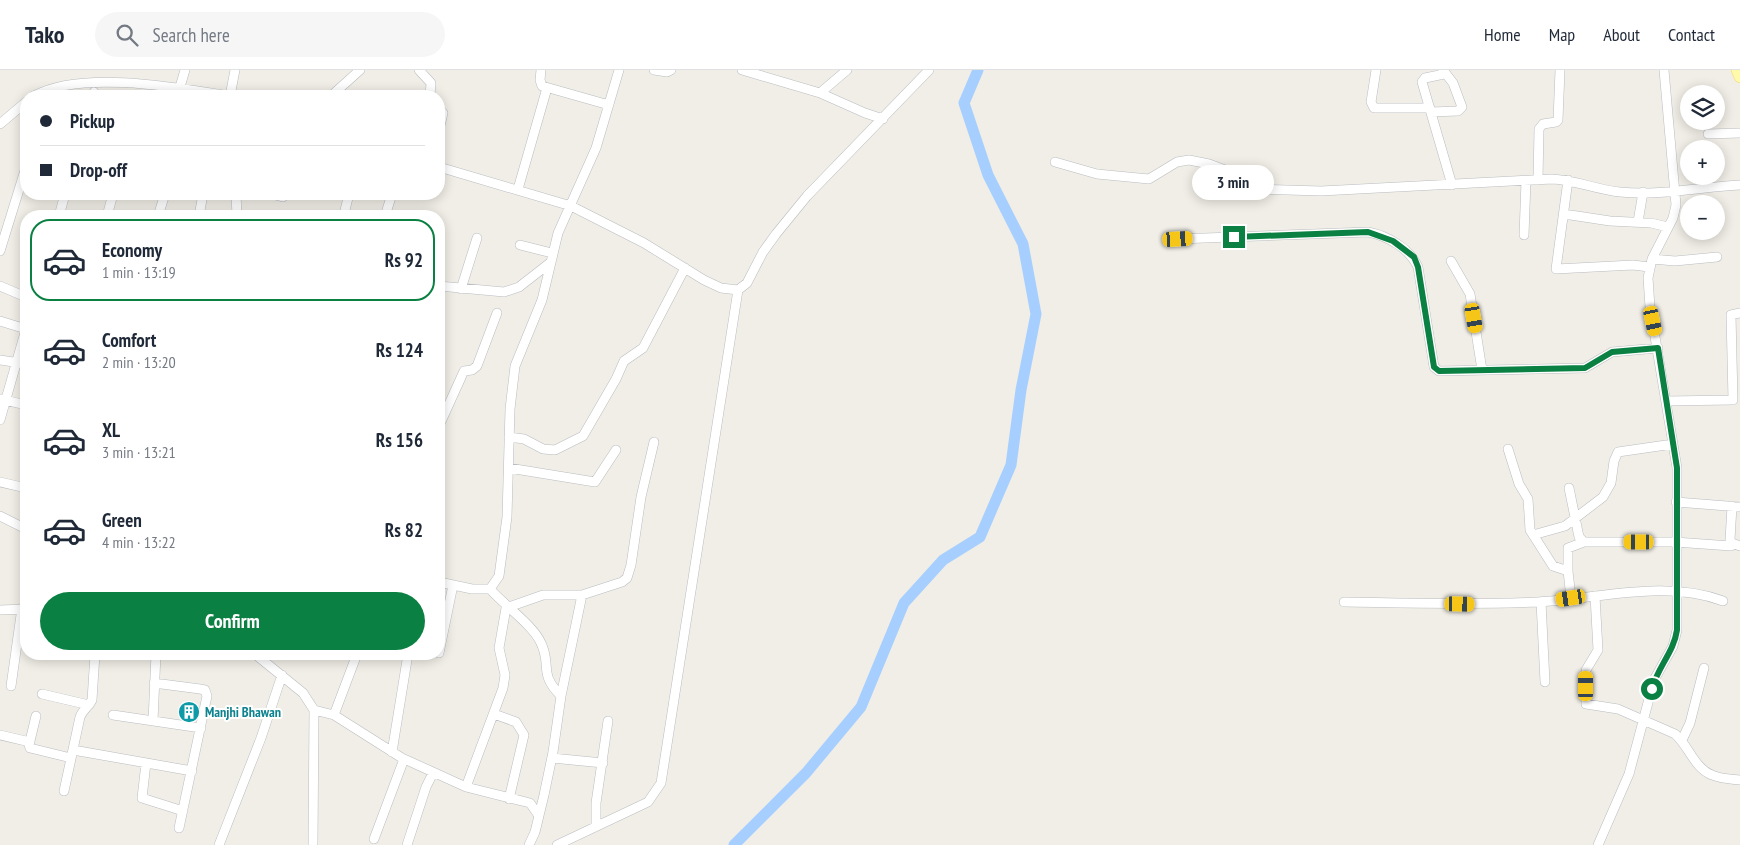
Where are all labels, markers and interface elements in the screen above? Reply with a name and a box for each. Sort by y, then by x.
search box [95,12,445,57]
text: Tako [25,19,65,50]
icon: search [113,21,141,49]
text: Search here [153,23,230,47]
text: Home [1484,23,1521,46]
text: Map [1549,23,1575,46]
text: About [1603,23,1640,46]
text: Contact [1668,23,1715,46]
map controls [1680,85,1725,240]
button: layers [1680,85,1725,130]
text: Pickup [70,109,115,133]
button: + [1680,140,1725,185]
text: Drop-off [70,158,127,182]
callout: 3 min [1193,164,1275,200]
text: 3 min [1217,172,1249,192]
button: − [1680,195,1725,240]
route end [1223,226,1245,248]
car [1162,231,1193,247]
icon: car [42,238,87,283]
text: Economy [102,238,162,262]
text: Rs 92 [385,248,423,272]
text: 1 min · 13:19 [102,262,176,282]
car [1464,302,1483,334]
car [1642,305,1663,337]
icon: car [42,328,87,373]
text: Comfort [102,328,156,352]
text: Rs 124 [376,338,423,362]
text: 2 min · 13:20 [102,352,176,372]
icon: car [42,418,87,463]
text: XL [102,418,120,442]
text: Rs 156 [376,428,423,452]
text: 3 min · 13:21 [102,442,176,462]
icon: car [42,508,87,553]
text: Green [102,508,142,532]
text: Rs 82 [385,518,423,542]
text: 4 min · 13:22 [102,532,176,552]
car [1624,535,1654,550]
car [1555,588,1586,608]
button: Confirm [40,592,425,650]
car [1444,596,1475,612]
car [1578,671,1593,701]
route start [1641,678,1663,700]
building icon: Manjhi Bhawan [177,700,201,724]
place label: Manjhi Bhawan [205,703,281,721]

